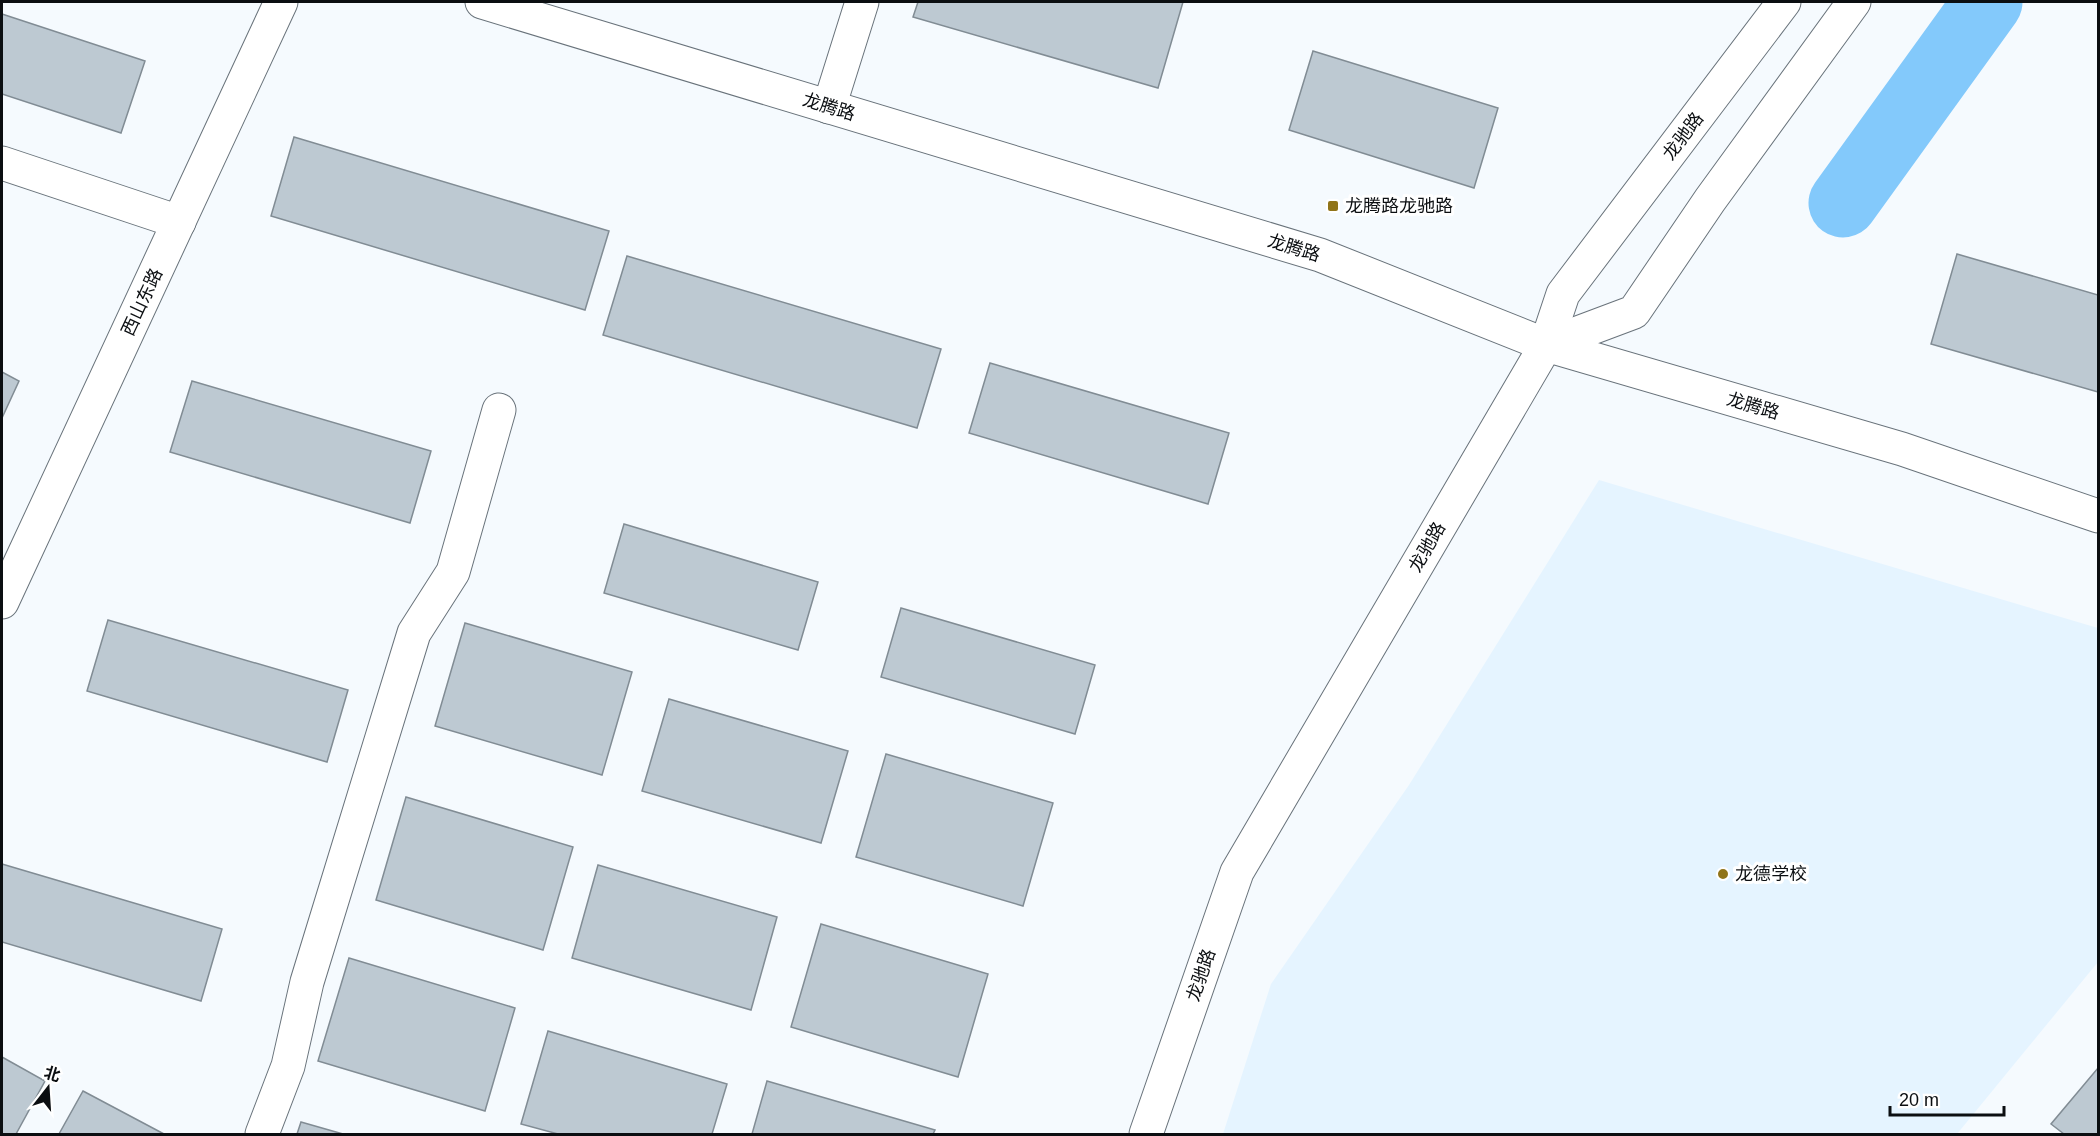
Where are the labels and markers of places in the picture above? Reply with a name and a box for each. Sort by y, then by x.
place label: 龙腾路龙驰路 [1345,196,1453,216]
marker: 龙腾路龙驰路 [1326,199,1340,213]
place label: 龙德学校 [1735,864,1807,884]
marker: 龙德学校 [1716,867,1730,881]

